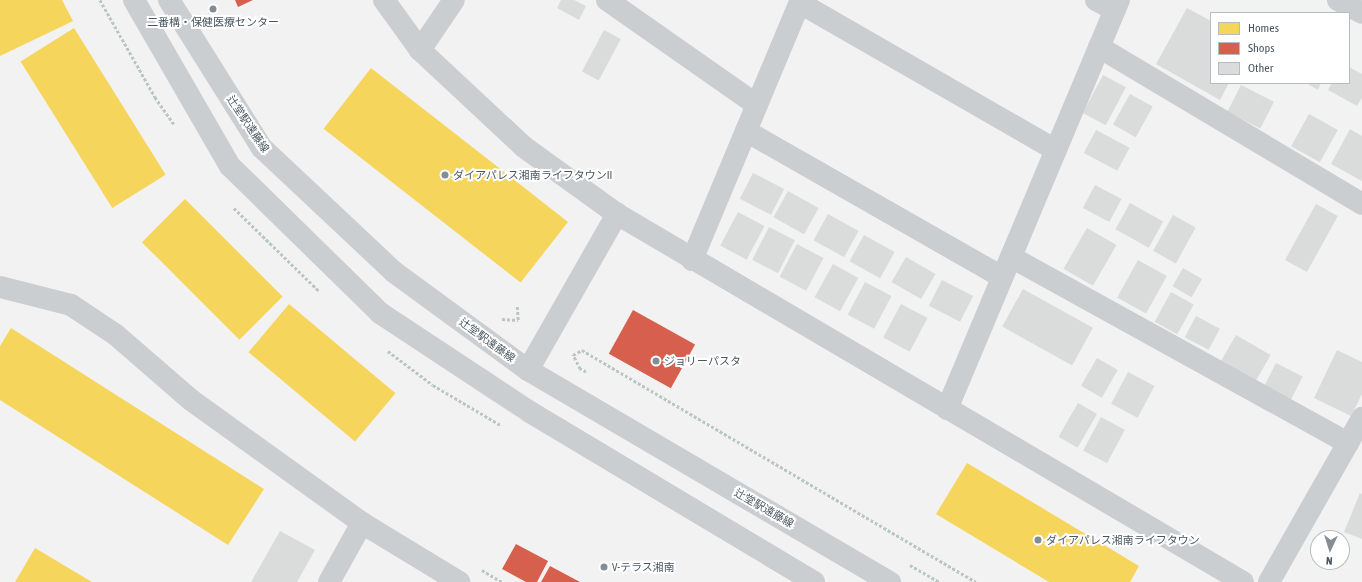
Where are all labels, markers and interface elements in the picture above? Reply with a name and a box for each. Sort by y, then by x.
marker: 二番構・保健医療センター [208,4,218,14]
legend [1210,12,1350,84]
place label: 二番構・保健医療センター [147,15,279,29]
text: Homes [1248,21,1279,35]
text: Shops [1248,41,1274,55]
text: Other [1248,61,1273,75]
street label: 辻堂駅遠藤線 [224,93,272,155]
place label: ダイアパレス湘南ライフタウンII [453,168,613,182]
marker: ダイアパレス湘南ライフタウンII [440,170,450,180]
street label: 辻堂駅遠藤線 [456,315,518,365]
place label: ジョリーパスタ [664,354,741,368]
marker: ジョリーパスタ [651,356,661,366]
street label: 辻堂駅遠藤線 [732,486,796,530]
north arrow [1310,530,1350,570]
place label: ダイアパレス湘南ライフタウン [1046,533,1200,547]
marker: ダイアパレス湘南ライフタウン [1033,535,1043,545]
text: N [1326,555,1333,567]
place label: V-テラス湘南 [612,560,675,574]
marker: V-テラス湘南 [599,562,609,572]

